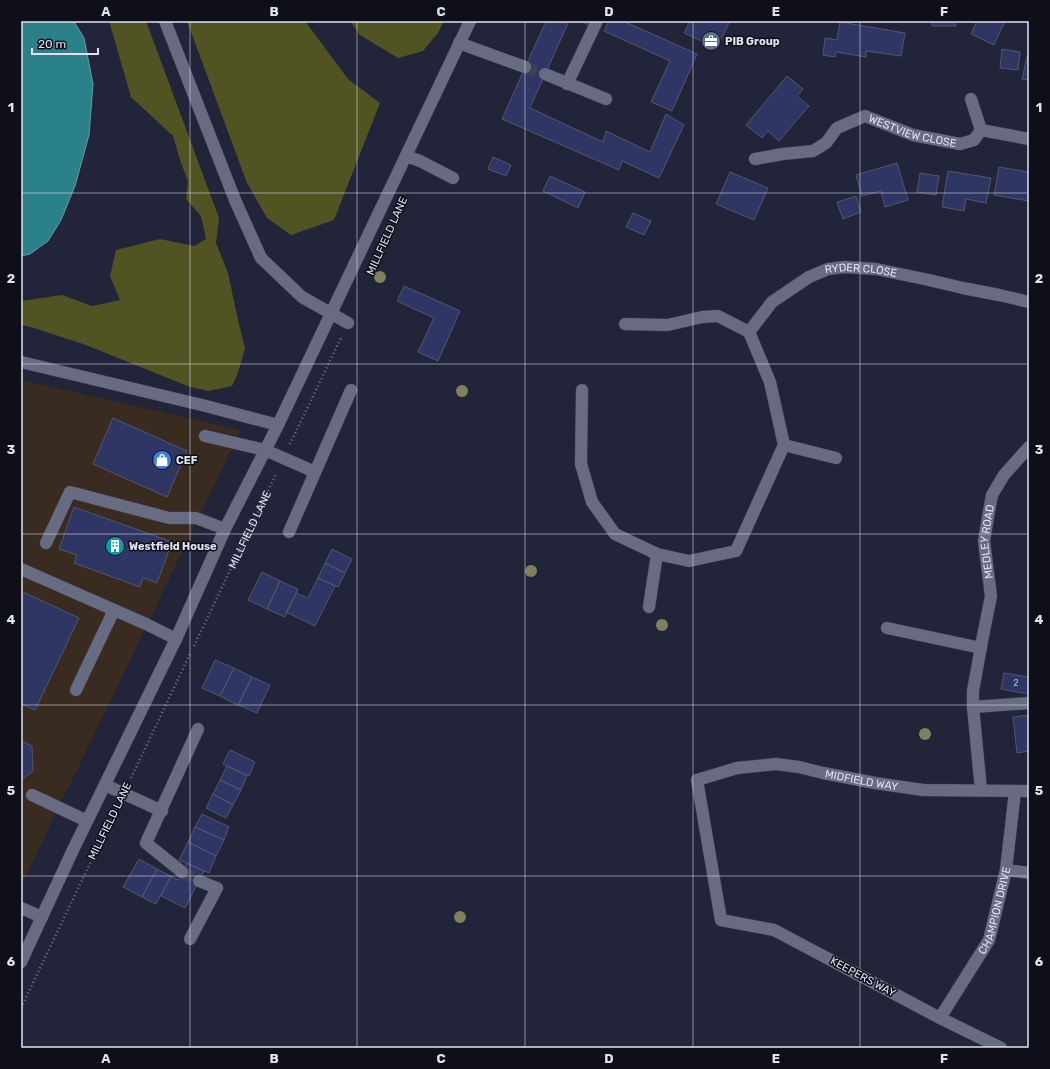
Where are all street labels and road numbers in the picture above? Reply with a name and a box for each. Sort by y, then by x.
street label: WESTVIEW CLOSE [867,112,958,150]
street label: MILLFIELD LANE [364,194,410,277]
street label: RYDER CLOSE [824,260,898,280]
street label: MILLFIELD LANE [225,488,274,571]
street label: MEDLEY ROAD [977,503,997,579]
street label: MIDFIELD WAY [824,767,899,793]
street label: MILLFIELD LANE [86,780,135,862]
street label: CHAMPION DRIVE [975,865,1013,957]
street label: KEEPERS WAY [828,954,898,1000]

